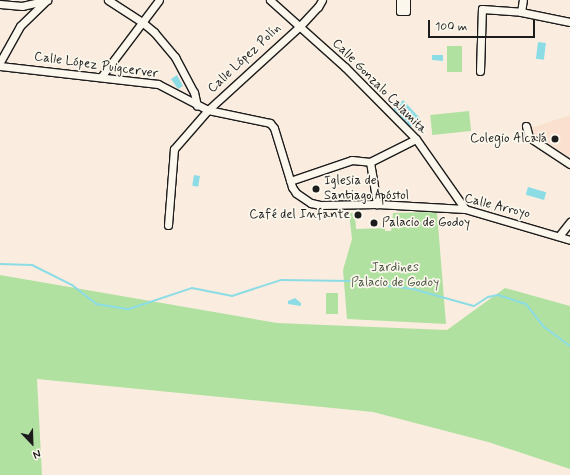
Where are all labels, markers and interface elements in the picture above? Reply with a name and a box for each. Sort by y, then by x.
scale bar [430,12,537,38]
text: 100 m [435,19,467,35]
street label: Calle López Polín [206,22,284,96]
street label: Calle Gonzalo Calamita [326,34,432,140]
street label: Calle López Puigcerver [33,50,159,82]
place label: Colegio Alcalá [471,131,547,147]
marker: Colegio Alcalá [550,134,560,144]
place label: Iglesia de Santiago Apóstol [324,174,409,205]
marker: Iglesia de Santiago Apóstol [311,184,321,194]
street label: Calle Arroyo [462,191,532,223]
place label: Café del Infante [251,207,350,223]
marker: Café del Infante [353,210,363,220]
place label: Palacio de Godoy [382,215,471,231]
marker: Palacio de Godoy [369,218,379,228]
park label: Jardines Palacio de Godoy [351,261,439,292]
north arrow [12,423,52,463]
text: N [31,446,43,462]

